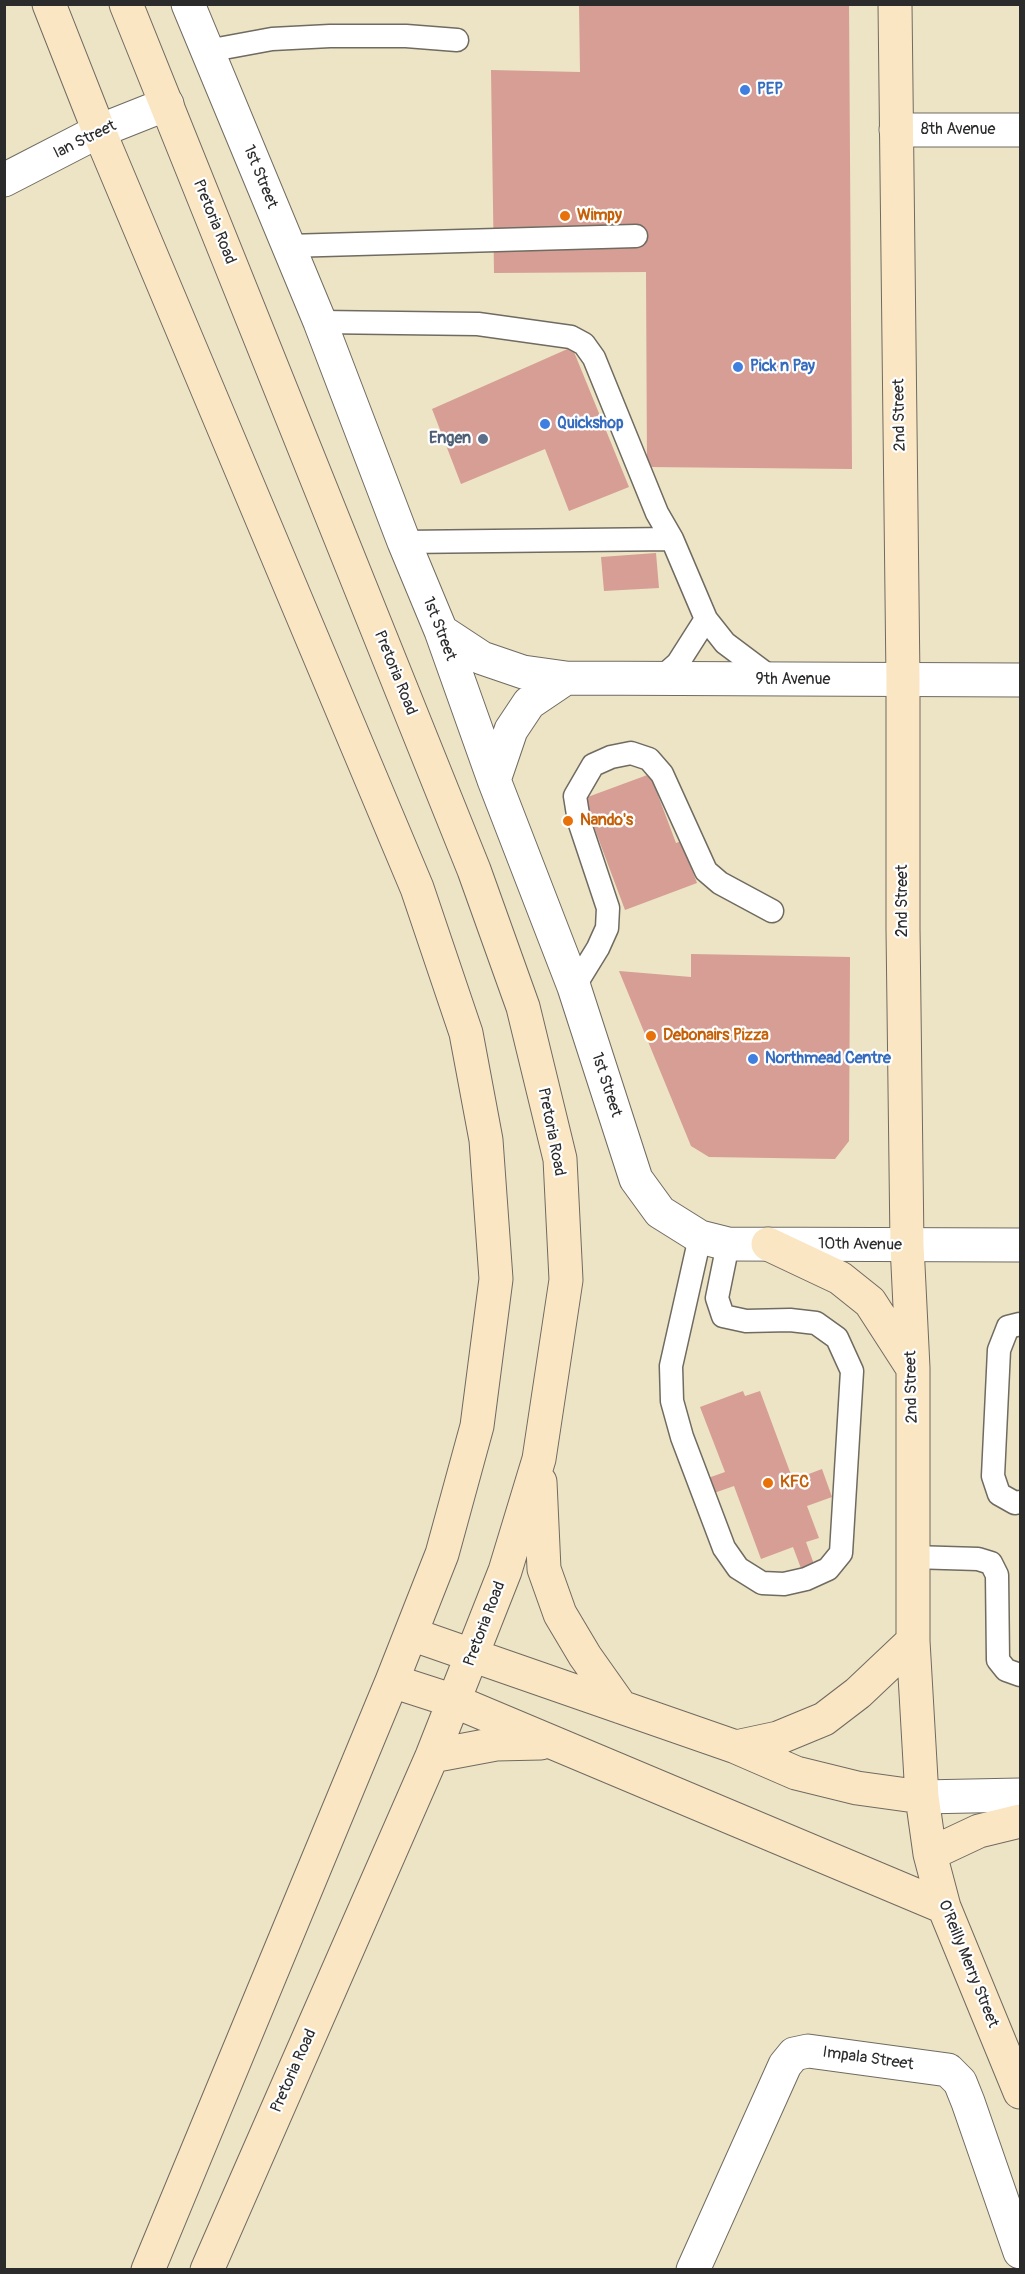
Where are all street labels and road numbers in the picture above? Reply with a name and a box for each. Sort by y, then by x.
street label: Ian Street [51,117,119,163]
street label: 8th Avenue [921,120,995,140]
street label: 1st Street [239,142,281,212]
street label: Pretoria Road [188,177,240,267]
street label: 2nd Street [890,378,910,452]
street label: 1st Street [418,594,460,664]
street label: Pretoria Road [369,628,421,718]
street label: 9th Avenue [756,670,830,690]
street label: 2nd Street [893,865,913,937]
street label: 1st Street [587,1050,625,1120]
street label: Pretoria Road [533,1086,569,1178]
street label: 10th Avenue [818,1235,902,1255]
street label: 2nd Street [902,1350,922,1424]
street label: Pretoria Road [460,1579,510,1669]
street label: O'Reilly Merry Street [934,1897,1002,2031]
street label: Pretoria Road [267,2026,321,2116]
street label: Impala Street [821,2043,915,2075]

